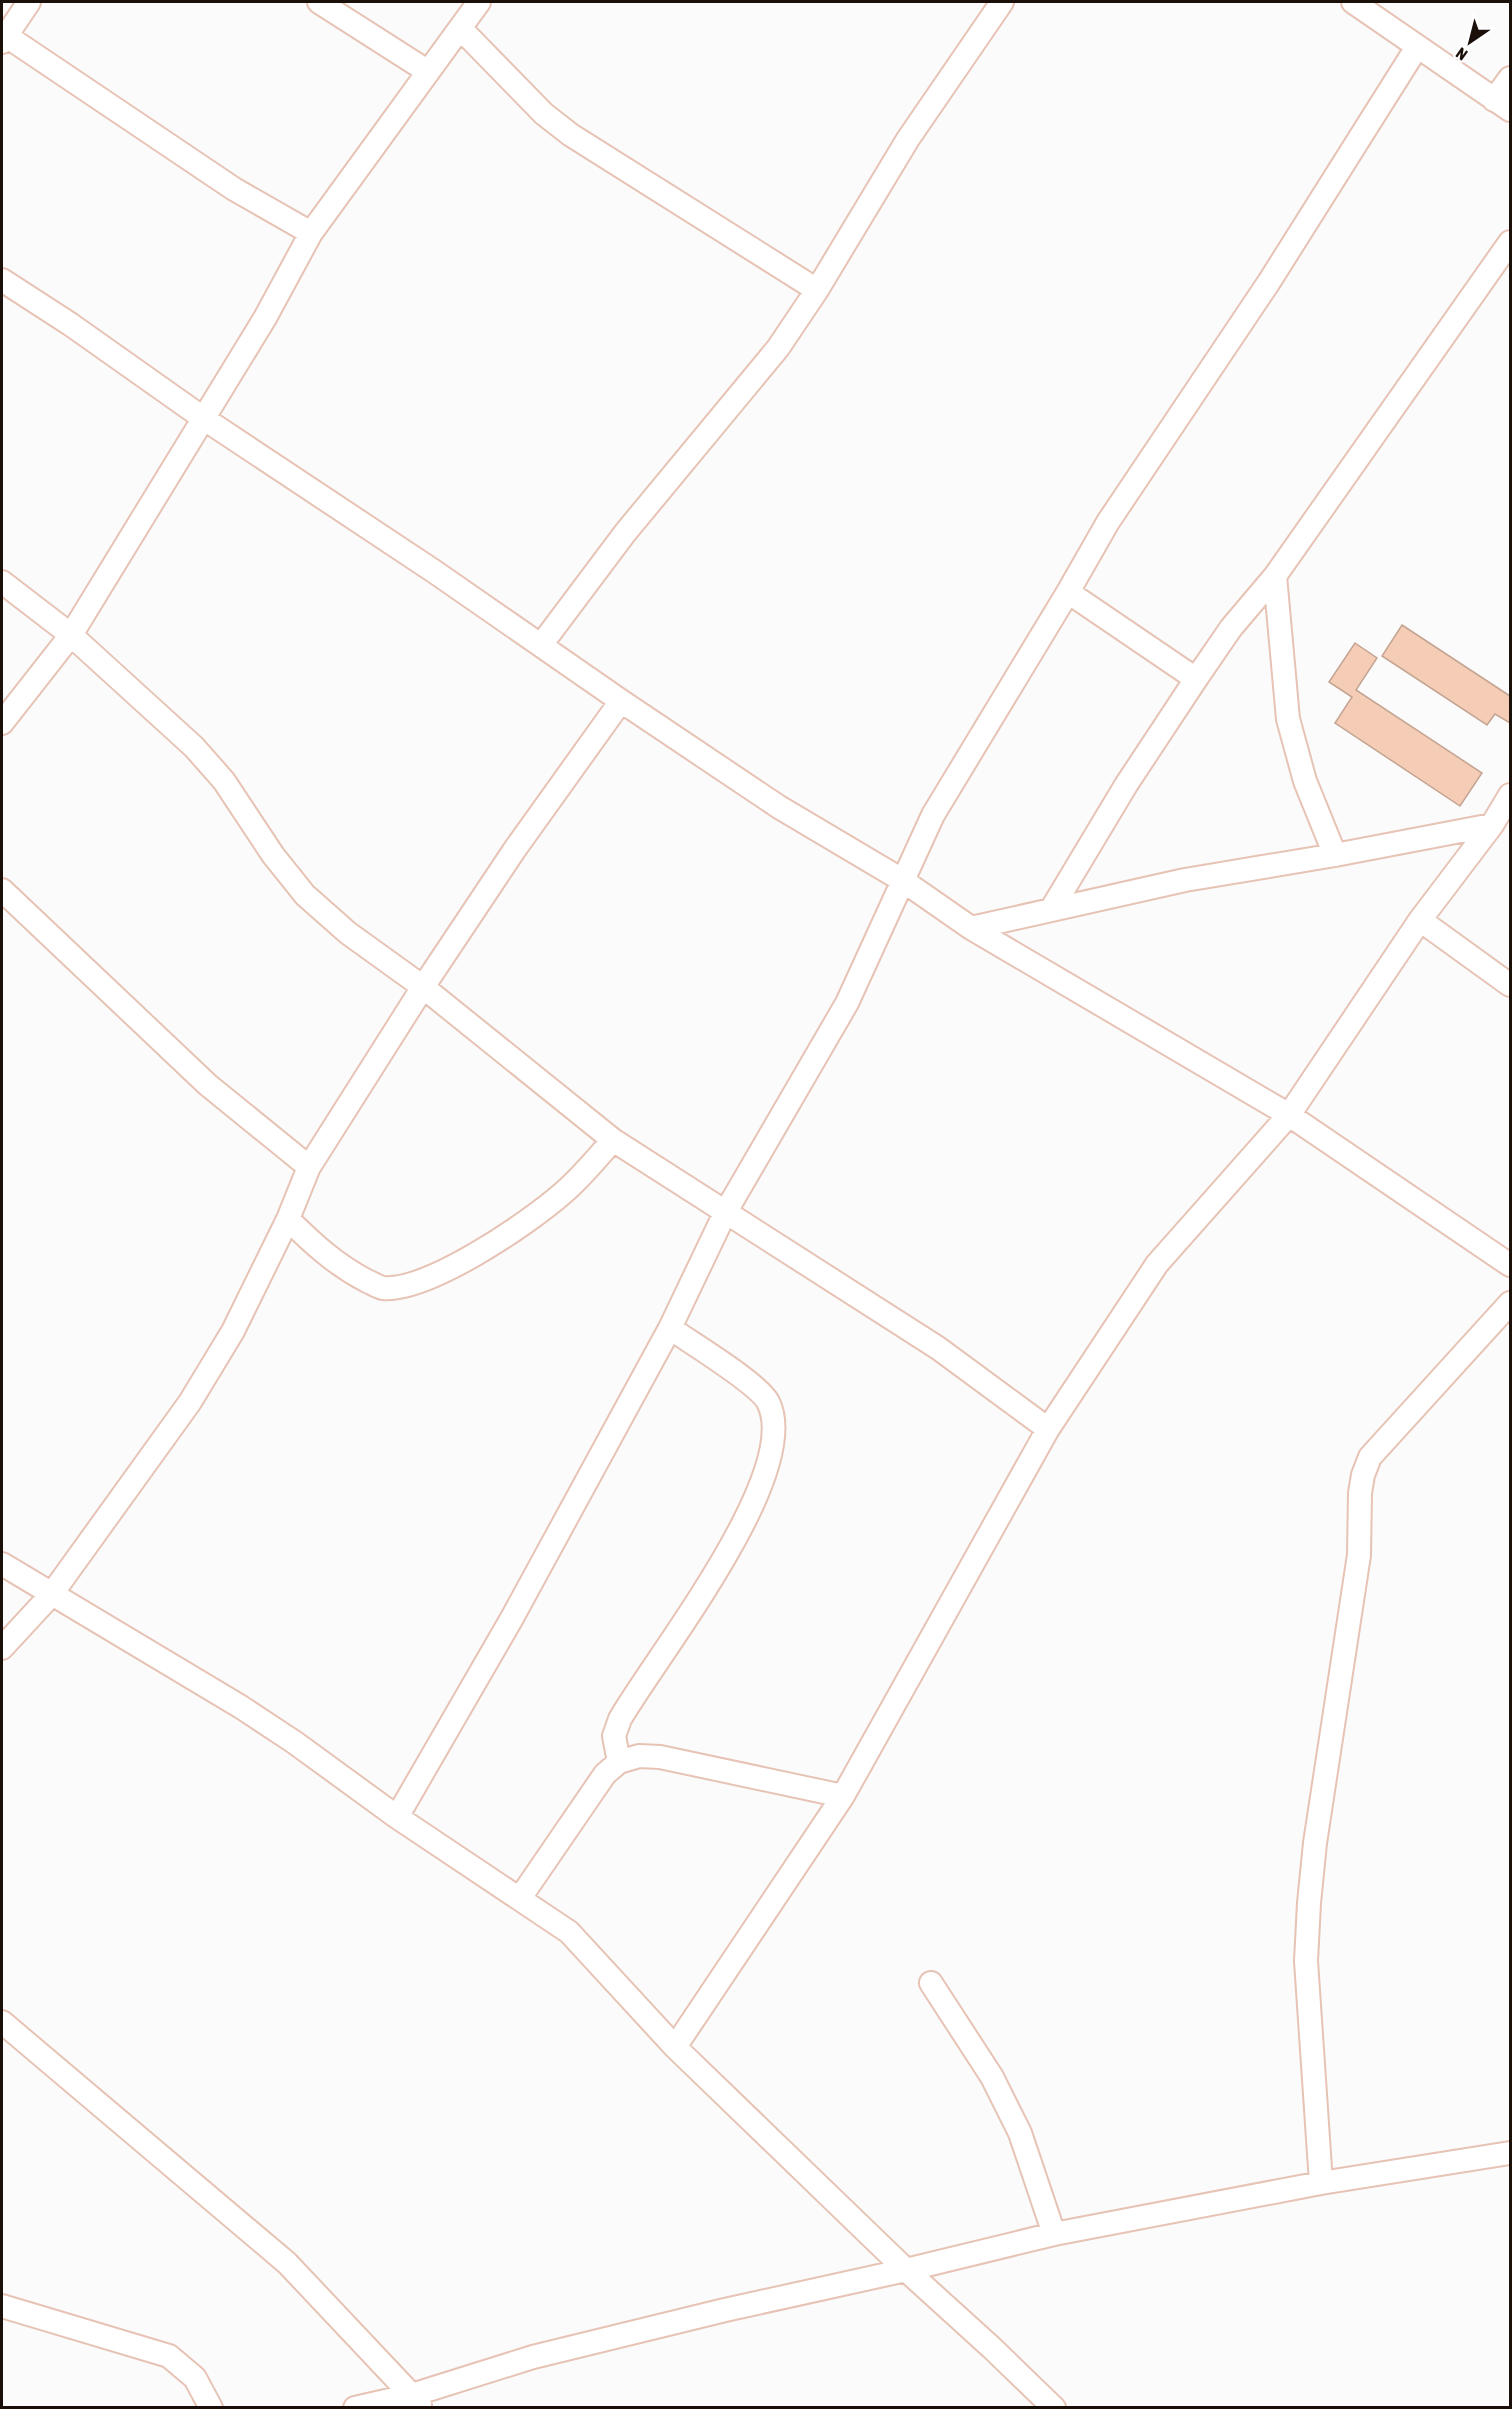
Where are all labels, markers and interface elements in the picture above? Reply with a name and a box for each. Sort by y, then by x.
north arrow [1440,12,1500,72]
text: N [1452,44,1470,64]

